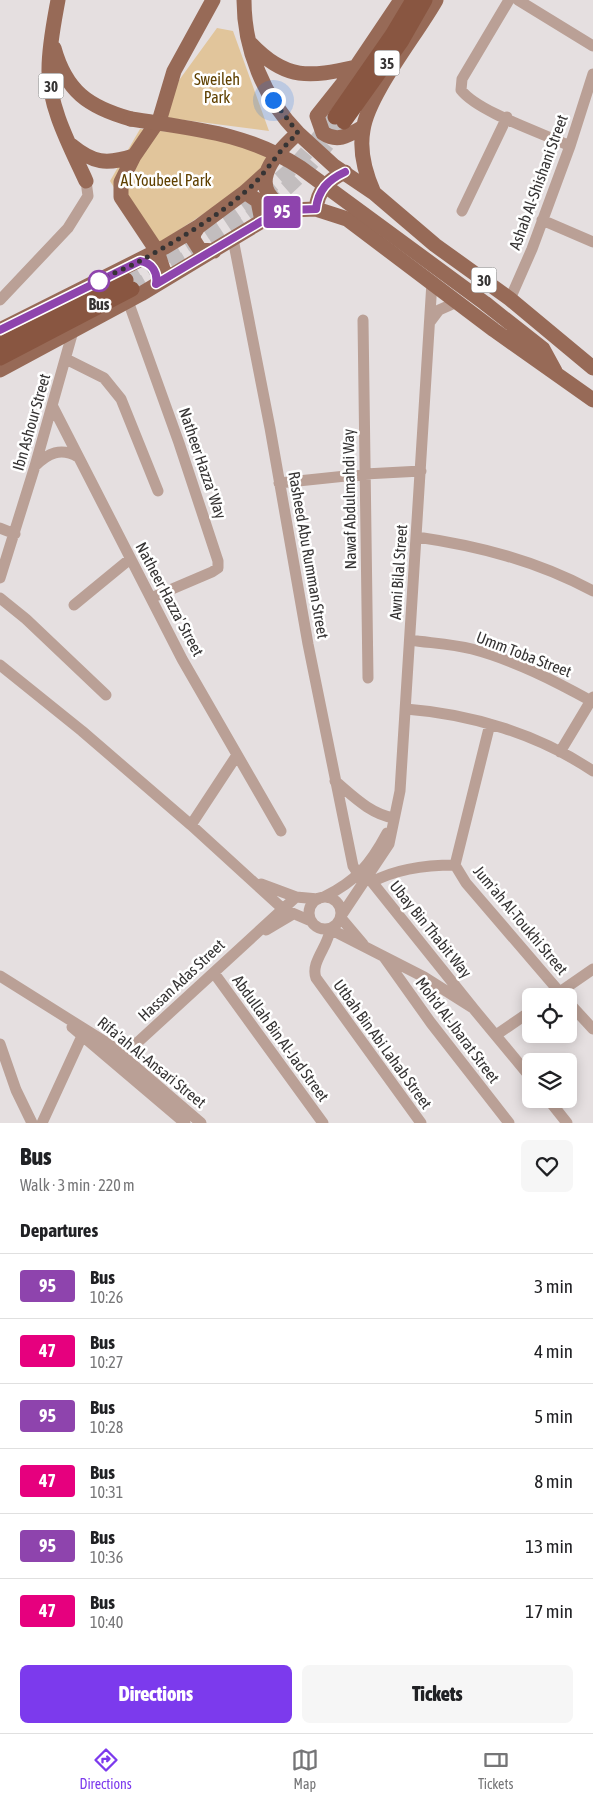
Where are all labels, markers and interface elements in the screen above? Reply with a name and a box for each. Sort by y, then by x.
road number: 35 [374,50,400,76]
park label: Sweileh Park [194,70,240,106]
road number: 30 [38,74,64,98]
your location [261,88,286,113]
street label: Ashab Al-Shishani Street [505,112,571,252]
park label: Al Youbeel Park [121,171,211,189]
line badge: 95 [260,196,304,228]
text: 95 [274,201,290,222]
road number: 30 [472,268,496,292]
marker: Bus [88,270,110,292]
place label: Bus [89,295,110,313]
street label: Ibn Ashour Street [9,371,54,473]
street label: Natheer Hazza' Way [175,405,231,522]
street label: Nawaf Abdulmahdi Way [339,428,360,569]
street label: Rasheed Abu Rumman Street [285,470,333,640]
street label: Awni Bilal Street [386,523,410,620]
street label: Natheer Hazza' Street [132,539,208,659]
street label: Umm Toba Street [474,628,575,681]
street label: Jum'ah Al-Toukhi Street [470,862,572,978]
street label: Ubay Bin Thabit Way [386,877,476,982]
street label: Hassan Adas Street [134,935,228,1025]
street label: Abdullah Bin Al-Jad Street [229,971,333,1105]
street label: Moh'd Al-Jbarat Street [412,974,504,1087]
street label: Utbah Bin Abi Lahab Street [330,976,436,1112]
map controls [522,988,577,1108]
button: locate [522,988,577,1043]
street label: Rifa'ah Al-Ansari Street [94,1013,210,1111]
button: layers [522,1053,577,1108]
button: heart [521,1140,573,1192]
text: Bus [20,1143,51,1170]
text: Walk · 3 min · 220 m [20,1176,134,1194]
text: Departures [20,1219,98,1241]
text: Bus [90,1266,115,1288]
text: 95 [39,1275,56,1296]
text: 3 min [534,1275,573,1297]
text: 10:26 [90,1288,123,1306]
text: Bus [90,1331,115,1353]
text: 47 [39,1340,56,1361]
text: 4 min [534,1340,573,1362]
text: 10:27 [90,1353,123,1371]
text: Bus [90,1396,115,1418]
text: 95 [39,1405,56,1426]
text: 5 min [534,1405,573,1427]
text: 10:28 [90,1418,123,1436]
text: Bus [90,1461,115,1483]
text: 47 [39,1470,56,1491]
text: 8 min [534,1470,573,1492]
text: 10:31 [90,1483,123,1501]
text: Bus [90,1526,115,1548]
text: 95 [39,1535,56,1556]
text: 13 min [525,1535,573,1557]
text: 10:36 [90,1548,123,1566]
text: Bus [90,1591,115,1613]
text: 47 [39,1600,56,1621]
text: 17 min [525,1600,573,1622]
text: 10:40 [90,1613,123,1631]
button: Directions [20,1665,292,1723]
button: Tickets [302,1665,573,1723]
tab: Directions [80,1746,132,1792]
tab: Map [291,1746,319,1792]
tab: Tickets [478,1746,513,1792]

